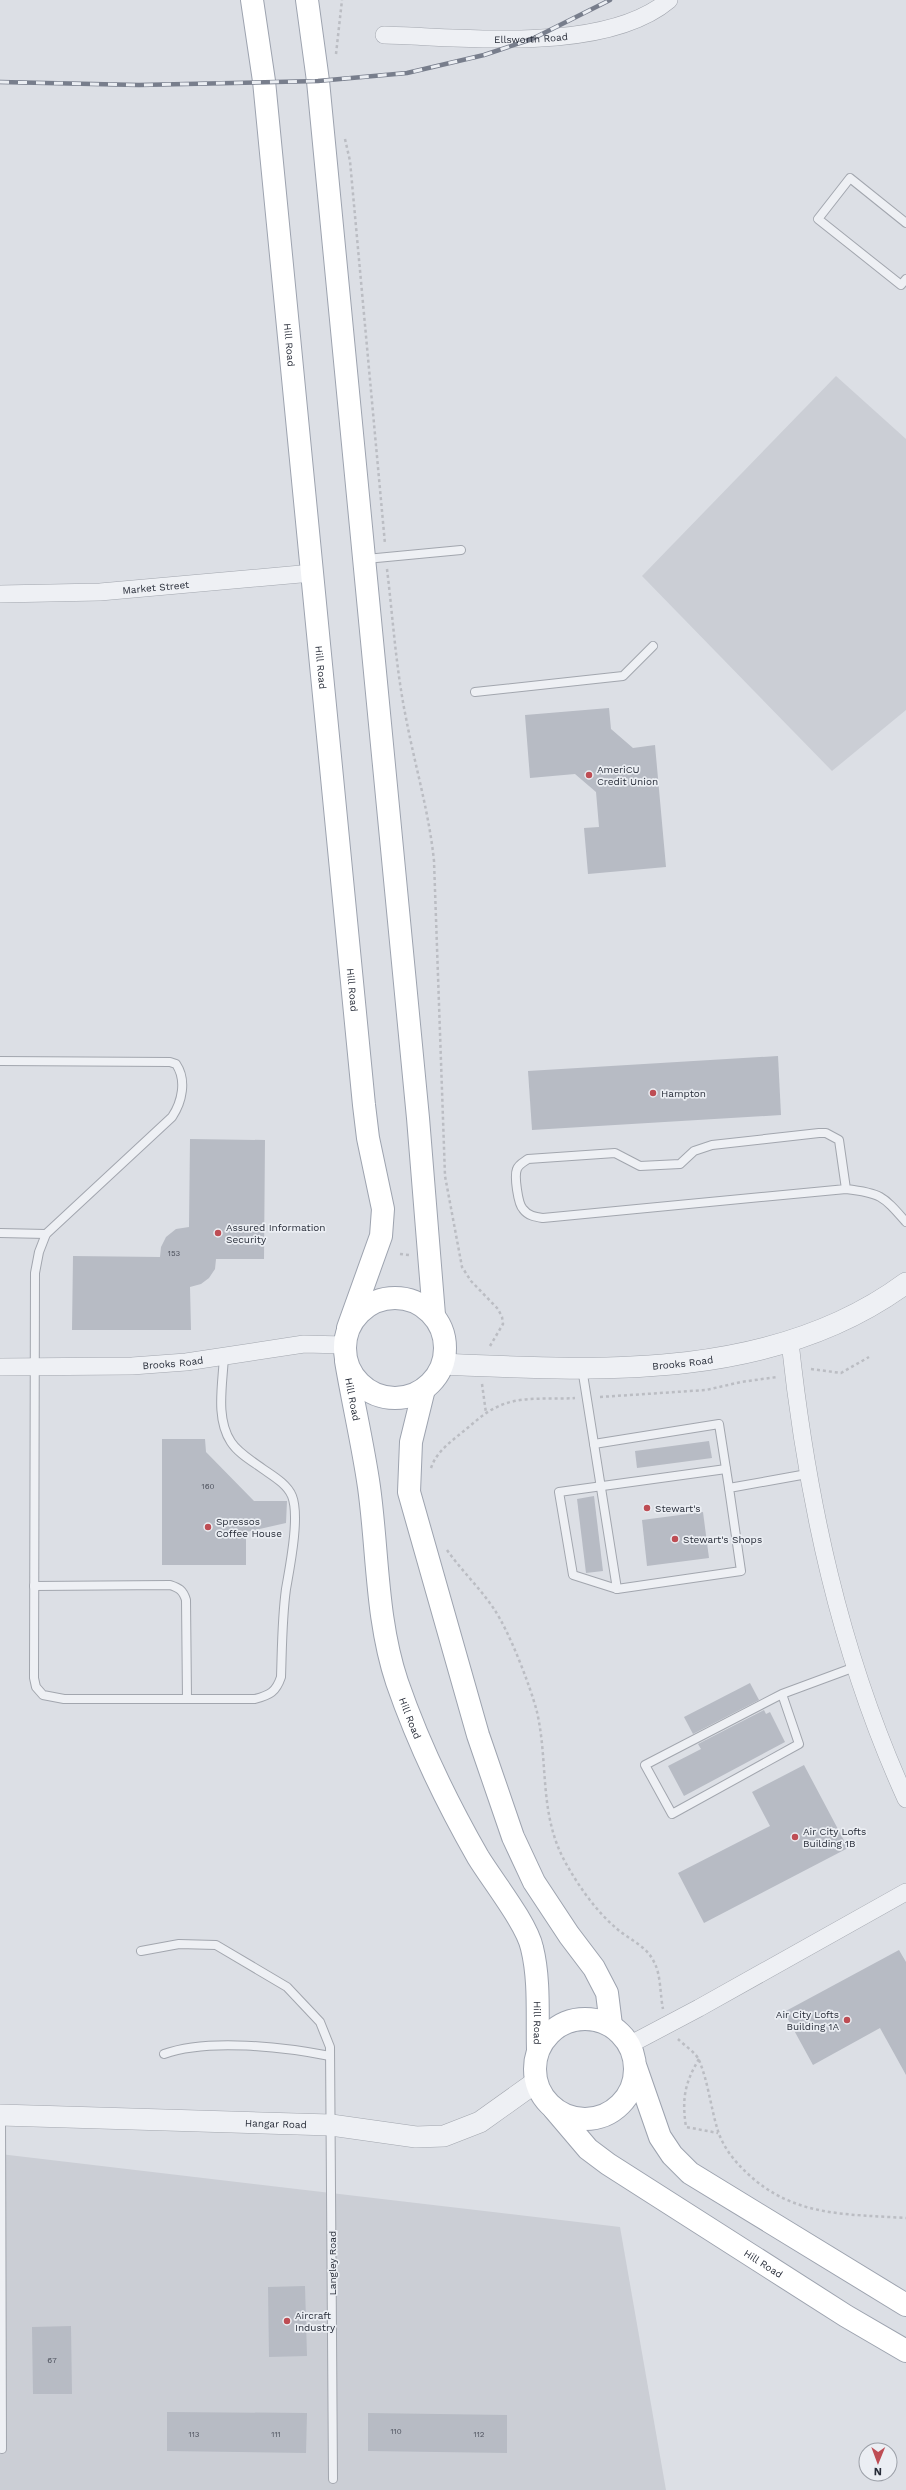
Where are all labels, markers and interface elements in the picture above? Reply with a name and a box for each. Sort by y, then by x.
street label: Ellsworth Road [494,30,568,45]
street label: Hill Road [282,323,297,367]
street label: Market Street [122,578,190,595]
street label: Hill Road [314,645,329,690]
place label: AmeriCU Credit Union [597,764,658,787]
marker: AmeriCU Credit Union [584,770,594,780]
street label: Hill Road [345,968,360,1012]
marker: Hampton [648,1088,658,1098]
place label: Hampton [661,1088,706,1099]
place label: Assured Information Security [226,1222,326,1245]
marker: Assured Information Security [213,1228,223,1238]
house number: 153 [168,1249,181,1258]
street label: Brooks Road [652,1353,714,1371]
street label: Brooks Road [142,1354,204,1371]
street label: Hill Road [344,1377,363,1422]
house number: 160 [202,1482,214,1491]
marker: Stewart's [642,1503,652,1513]
place label: Stewart's [655,1503,701,1514]
place label: Spressos Coffee House [216,1516,282,1539]
marker: Spressos Coffee House [203,1522,213,1532]
marker: Stewart's Shops [670,1534,680,1544]
place label: Stewart's Shops [683,1534,762,1545]
street label: Hill Road [397,1696,424,1740]
place label: Air City Lofts Building 1B [803,1826,866,1849]
marker: Air City Lofts Building 1B [790,1832,800,1842]
street label: Hill Road [532,2001,543,2045]
place label: Air City Lofts Building 1A [776,2009,839,2032]
marker: Air City Lofts Building 1A [842,2015,852,2025]
street label: Hangar Road [245,2117,307,2130]
street label: Langley Road [327,2231,338,2295]
street label: Hill Road [742,2247,785,2280]
place label: Aircraft Industry [295,2310,336,2333]
marker: Aircraft Industry [282,2316,292,2326]
house number: 67 [47,2356,57,2365]
house number: 110 [390,2427,402,2436]
house number: 113 [189,2430,200,2439]
house number: 111 [271,2430,281,2439]
house number: 112 [474,2430,485,2439]
north arrow [858,2442,898,2482]
text: N [874,2465,882,2478]

